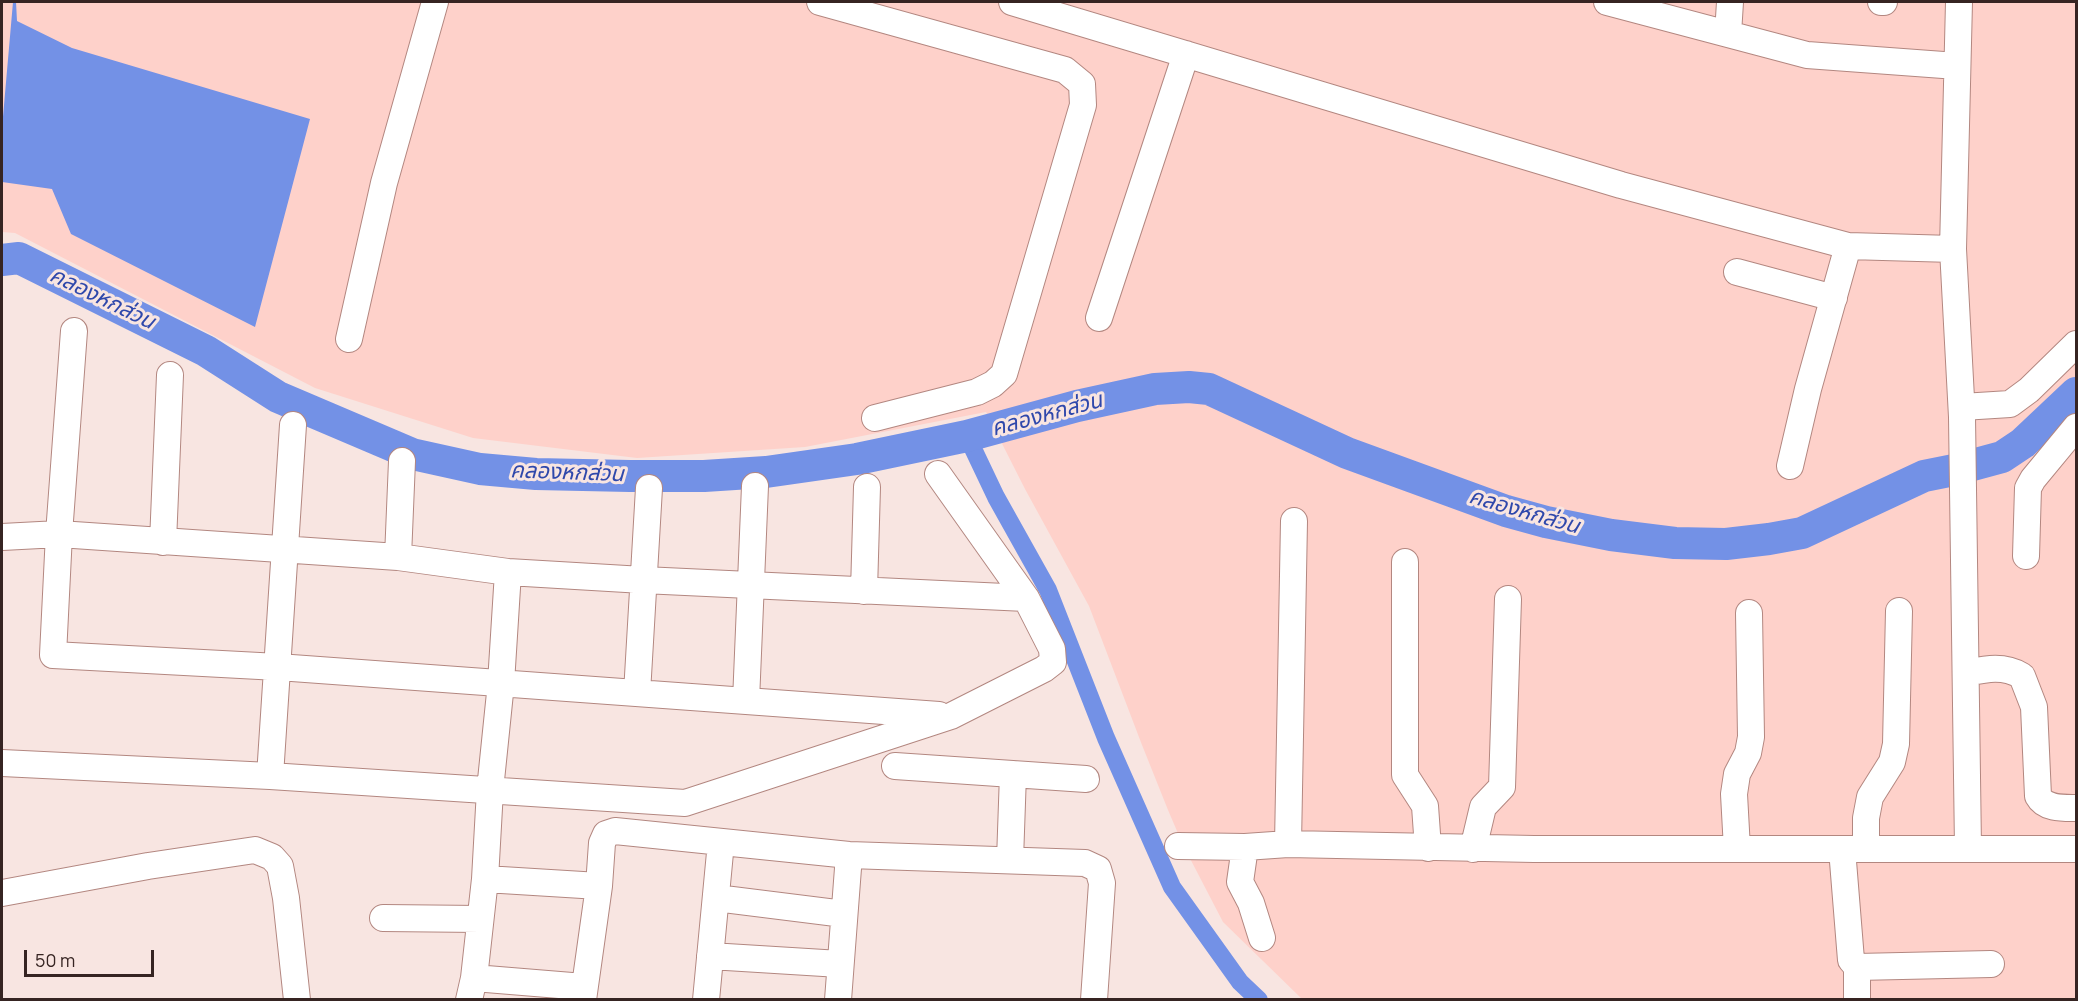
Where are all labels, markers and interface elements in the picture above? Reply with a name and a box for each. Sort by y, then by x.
water label: คลองหกส่วน [45,262,159,336]
water label: คลองหกส่วน [989,388,1105,442]
water label: คลองหกส่วน [510,458,624,488]
water label: คลองหกส่วน [1466,484,1582,540]
scale bar [27,938,158,976]
text: 50 m [35,948,75,972]

